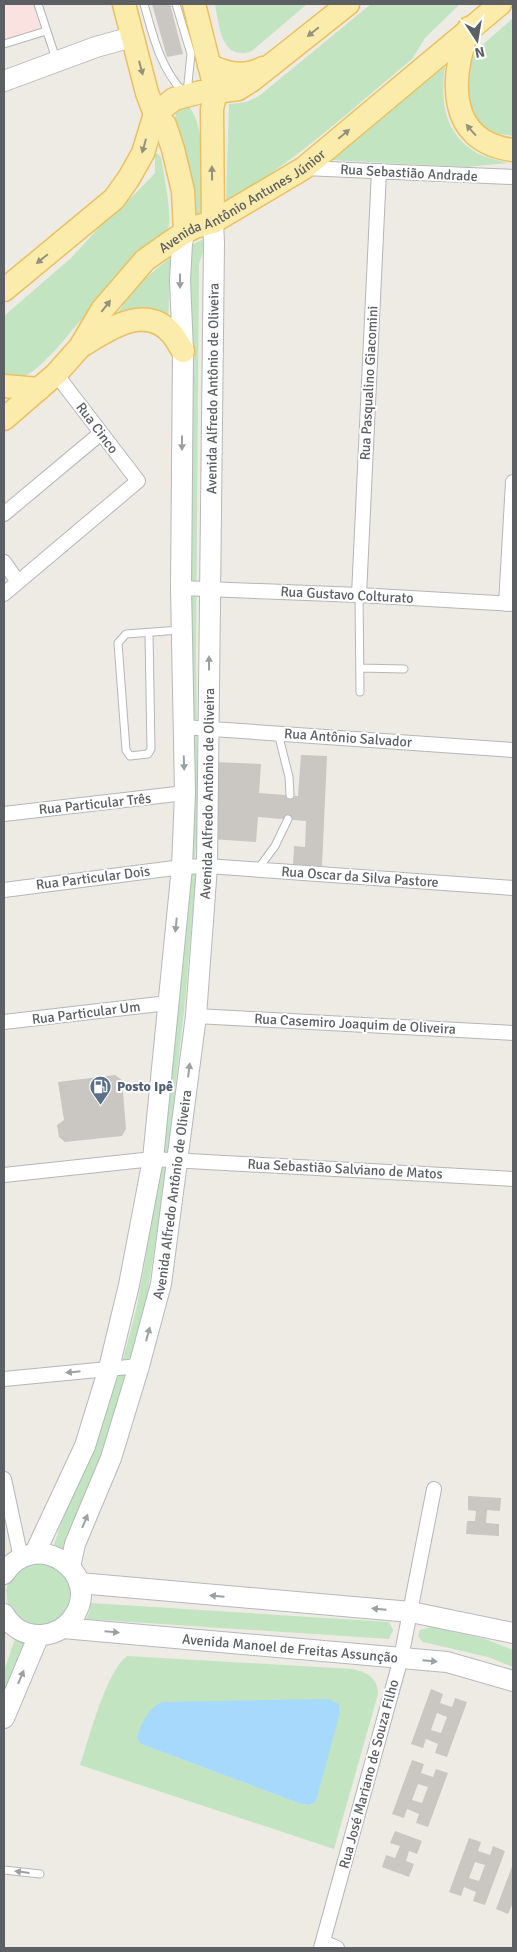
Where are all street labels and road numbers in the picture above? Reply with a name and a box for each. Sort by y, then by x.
street label: Avenida Antônio Antunes Júnior [155,145,329,256]
street label: Rua Sebastião Andrade [340,161,478,185]
street label: Avenida Alfredo Antônio de Oliveira [203,283,222,494]
street label: Rua Pasqualino Giacomini [356,305,382,461]
street label: Rua Cinco [72,399,122,457]
street label: Rua Gustavo Colturato [280,583,414,607]
street label: Avenida Alfredo Antônio de Oliveira [196,688,218,900]
street label: Rua Antônio Salvador [284,725,413,751]
street label: Rua Particular Três [38,790,152,818]
street label: Rua Particular Dois [35,863,151,893]
street label: Rua Oscar da Silva Pastore [281,863,439,891]
street label: Rua Particular Um [31,998,141,1028]
street label: Rua Casemiro Joaquim de Oliveira [254,1010,456,1038]
street label: Avenida Alfredo Antônio de Oliveira [149,1089,195,1301]
street label: Rua Sebastião Salviano de Matos [247,1155,443,1183]
street label: Avenida Manoel de Freitas Assunção [181,1630,399,1666]
street label: Rua José Mariano de Souza Filho [336,1678,402,1870]

